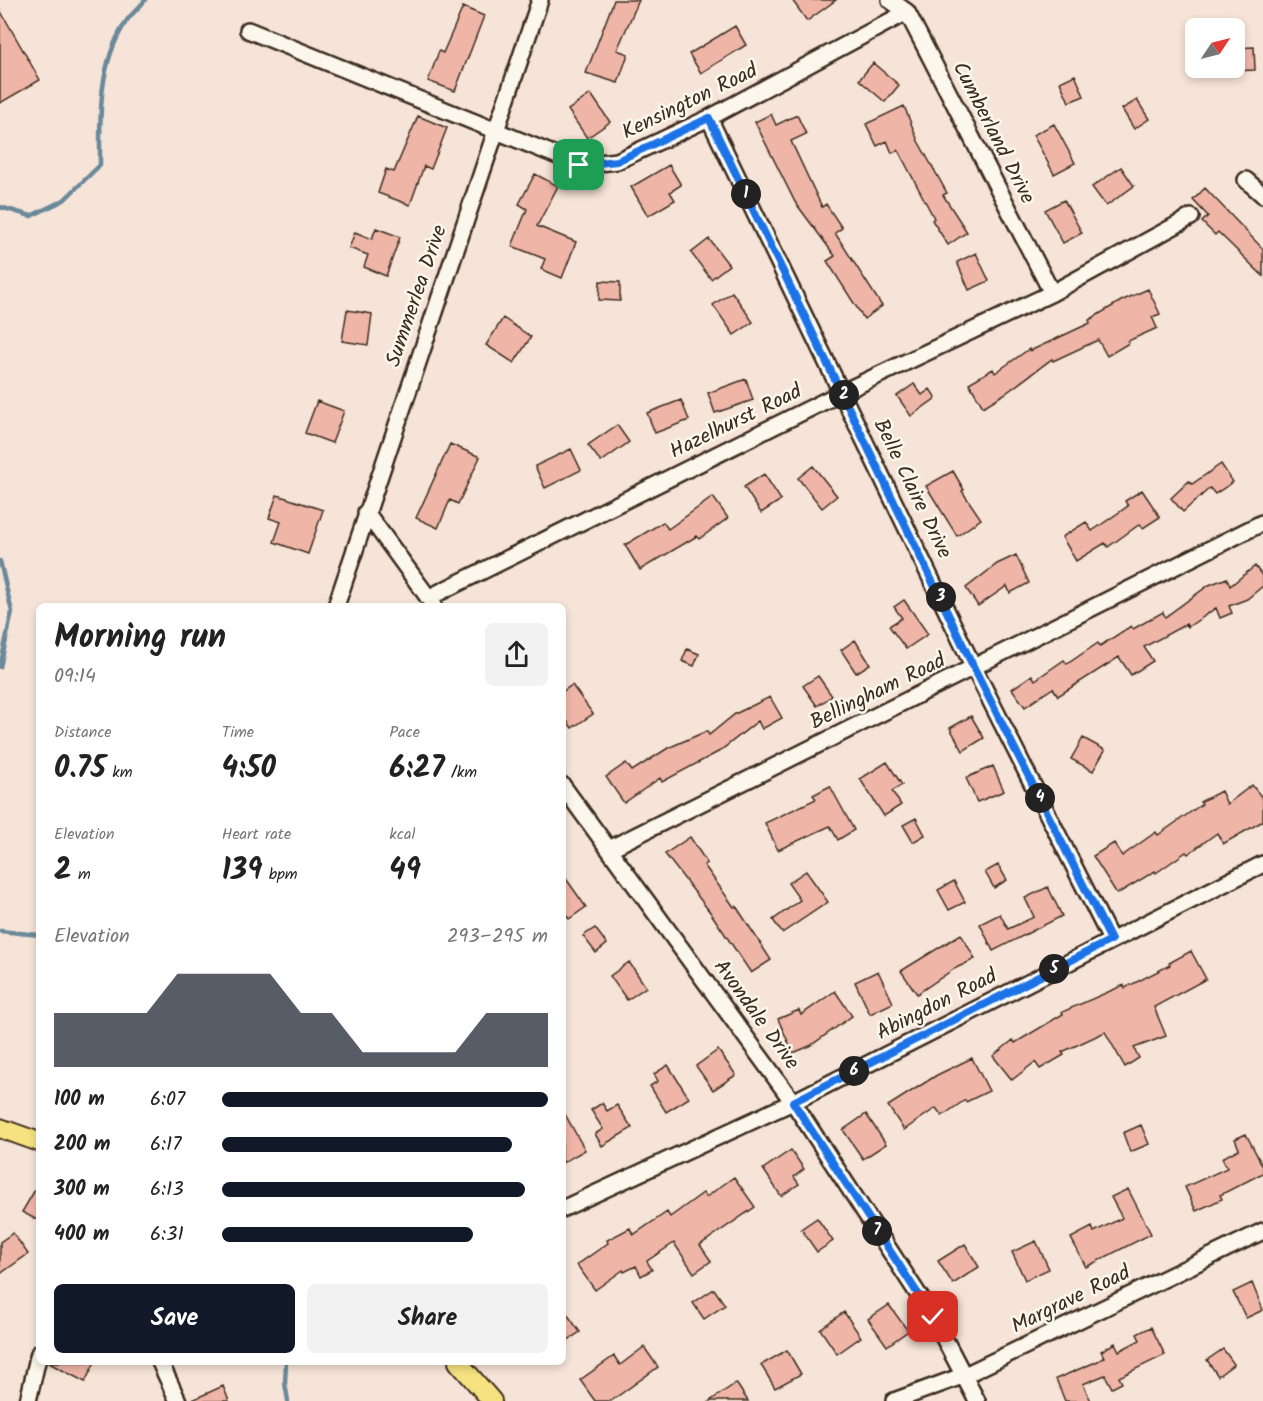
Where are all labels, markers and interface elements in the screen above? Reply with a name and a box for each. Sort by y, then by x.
north arrow [1185,18,1245,78]
map controls [1185,18,1245,78]
street label: Kensington Road [616,55,764,149]
street label: Cumberland Drive [943,56,1043,210]
pin [553,139,604,190]
icon: arrive [562,148,595,181]
pin: 1 [731,179,761,209]
text: 1 [744,181,748,206]
street label: Summerlea Drive [377,220,457,371]
street label: Hazelhurst Road [664,375,808,468]
pin: 2 [829,380,859,410]
text: 2 [839,382,849,407]
street label: Belle Claire Drive [864,413,960,565]
pin: 3 [926,582,956,612]
text: 3 [937,584,945,609]
text: Morning run [54,612,226,665]
button: share [485,623,548,686]
street label: Bellingham Road [804,645,952,739]
text: 09:14 [54,661,96,693]
text: Distance [54,720,112,745]
text: Time [222,720,254,745]
text: Pace [389,720,420,745]
text: 0.75 [54,745,106,793]
text: 4:50 [222,745,276,793]
text: 6:27 [389,745,445,793]
text: km [106,760,133,785]
text: /km [445,760,477,785]
pin: 4 [1025,783,1055,813]
text: 4 [1036,785,1044,810]
text: Elevation [54,822,115,847]
text: Heart rate [222,822,291,847]
text: kcal [389,822,415,847]
text: 2 [54,847,72,895]
text: 139 [222,847,262,895]
text: 49 [389,847,421,895]
text: m [72,862,91,887]
text: bpm [262,862,298,887]
text: Elevation [54,921,130,953]
text: 293–295 m [447,921,548,953]
street label: Avondale Drive [705,953,808,1078]
pin: 5 [1039,954,1069,984]
text: 5 [1050,956,1058,981]
street label: Abingdon Road [871,960,1004,1050]
pin: 6 [839,1056,869,1086]
text: 6 [850,1058,858,1083]
text: 100 m [54,1084,105,1116]
text: 6:07 [150,1084,185,1116]
text: 200 m [54,1129,110,1161]
text: 6:17 [150,1129,182,1161]
text: 300 m [54,1174,110,1206]
text: 6:13 [150,1174,184,1206]
pin: 7 [862,1216,892,1246]
text: 7 [873,1218,881,1243]
text: 400 m [54,1219,110,1251]
text: 6:31 [150,1219,184,1251]
street label: Margrave Road [1006,1257,1137,1343]
button: Save [54,1284,295,1353]
button: Share [307,1284,548,1353]
pin [907,1291,958,1342]
icon: check [916,1300,949,1333]

